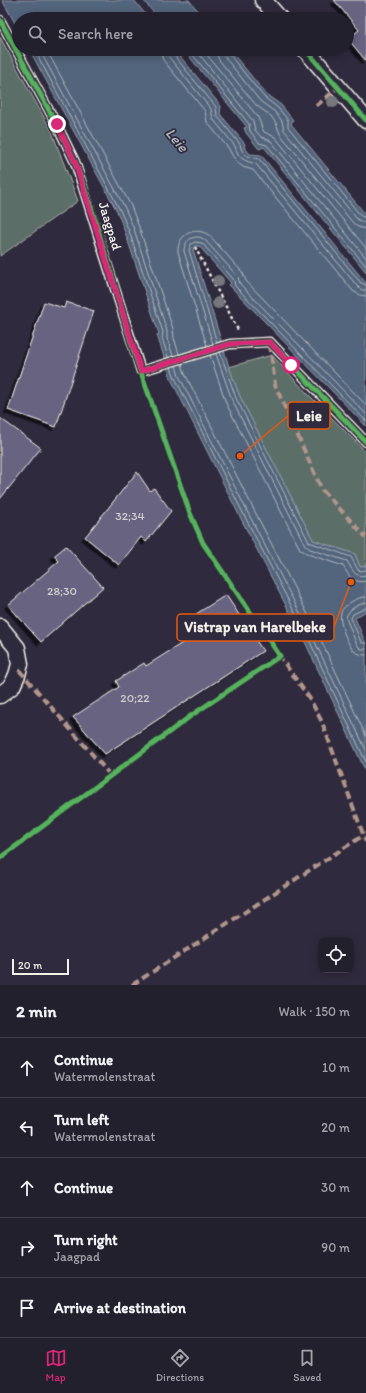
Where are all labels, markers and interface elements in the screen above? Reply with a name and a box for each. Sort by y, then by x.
search box [12,12,354,56]
icon: search [26,23,48,45]
text: Search here [58,25,133,43]
route end [48,115,66,133]
water label: Leie [162,124,193,156]
street label: Jaagpad [95,200,126,253]
route start [282,356,300,374]
callout: Leie [288,402,330,429]
text: Leie [296,407,322,425]
house number: 32;34 [115,509,145,523]
house number: 28;30 [47,584,77,598]
callout: Vistrap van Harelbeke [177,614,334,641]
text: Vistrap van Harelbeke [184,618,326,637]
house number: 20;22 [120,691,150,705]
map controls [318,937,354,973]
button: locate [318,937,354,973]
scale bar [12,957,69,976]
text: 20 m [18,959,42,972]
text: 2 min [16,1001,56,1021]
text: Walk · 150 m [279,1004,350,1019]
text: Continue [54,1051,113,1069]
icon: ahead [16,1057,38,1079]
text: 10 m [322,1060,350,1075]
text: Watermolenstraat [54,1069,155,1084]
text: Turn left [54,1111,109,1129]
icon: left [16,1117,38,1139]
text: 20 m [321,1120,350,1135]
text: Watermolenstraat [54,1129,155,1144]
icon: ahead [16,1177,38,1199]
text: Continue [54,1179,113,1197]
text: 30 m [321,1180,350,1195]
text: Turn right [54,1231,118,1249]
icon: right [16,1237,38,1259]
text: 90 m [321,1240,350,1255]
text: Jaagpad [54,1249,100,1264]
icon: arrive [16,1297,38,1319]
text: Arrive at destination [54,1299,186,1317]
tab: Map [45,1347,67,1384]
tab: Directions [156,1347,204,1384]
tab: Saved [293,1347,321,1384]

